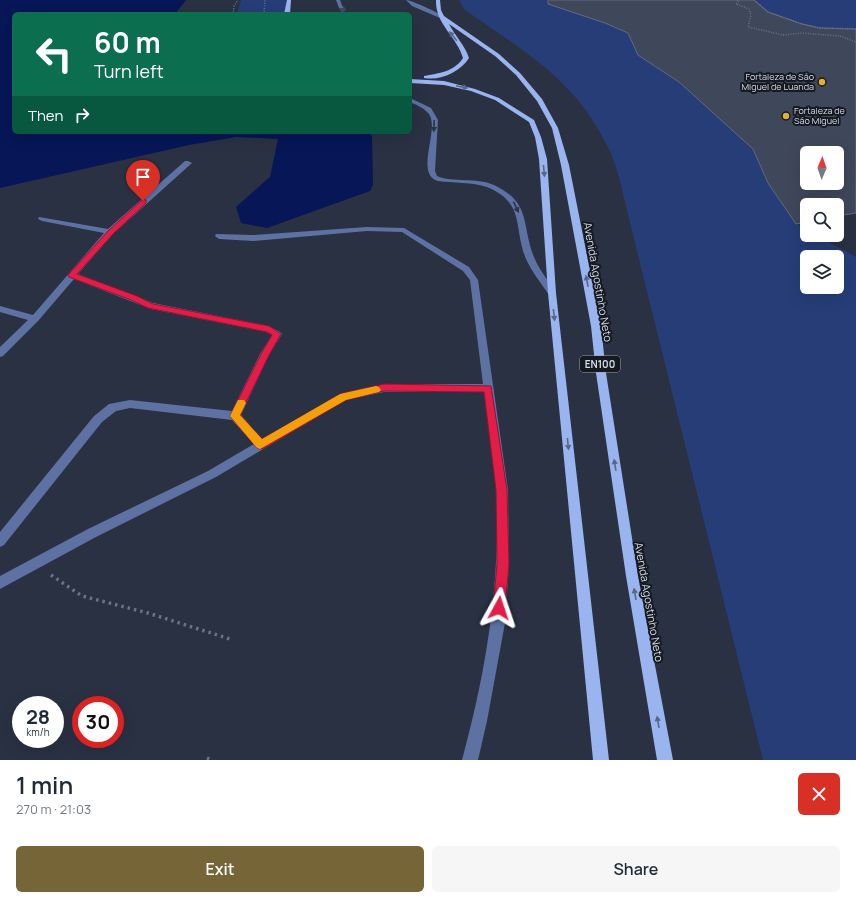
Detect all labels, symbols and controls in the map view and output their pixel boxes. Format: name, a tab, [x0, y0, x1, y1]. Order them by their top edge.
text: 60 m	[94, 23, 161, 61]
icon: left	[28, 28, 80, 80]
one-way arrow	[449, 31, 457, 42]
text: Turn left	[94, 59, 164, 83]
place label: Fortaleza de São Miguel de Luanda	[742, 70, 814, 93]
marker: Fortaleza de São Miguel de Luanda	[817, 77, 827, 87]
one-way arrow	[456, 85, 469, 91]
icon: right	[71, 104, 93, 126]
place label: Fortaleza de São Miguel	[794, 104, 845, 127]
text: Then	[28, 105, 63, 126]
marker: Fortaleza de São Miguel	[781, 111, 791, 121]
one-way arrow	[431, 120, 437, 133]
north arrow	[800, 146, 844, 190]
map controls	[800, 146, 844, 294]
pin	[126, 160, 160, 201]
one-way arrow	[541, 165, 548, 177]
icon: arrive	[132, 166, 154, 188]
button: search	[800, 198, 844, 242]
one-way arrow	[513, 201, 520, 213]
street label: Avenida Agostinho Neto	[581, 221, 616, 343]
button: layers	[800, 250, 844, 294]
one-way arrow	[584, 275, 590, 288]
one-way arrow	[551, 309, 557, 321]
road number: EN100	[580, 356, 620, 372]
one-way arrow	[565, 438, 571, 450]
one-way arrow	[612, 459, 618, 471]
street label: Avenida Agostinho Neto	[632, 541, 667, 663]
position arrow	[478, 587, 520, 629]
one-way arrow	[632, 587, 638, 600]
speed limit sign: 30	[72, 696, 124, 748]
text: 28	[26, 703, 50, 730]
one-way arrow	[655, 715, 661, 728]
text: km/h	[26, 725, 50, 739]
text: 1 min	[16, 768, 73, 801]
button: close	[798, 773, 840, 815]
text: 270 m · 21:03	[16, 800, 91, 818]
button: Exit	[16, 846, 424, 892]
button: Share	[432, 846, 840, 892]

